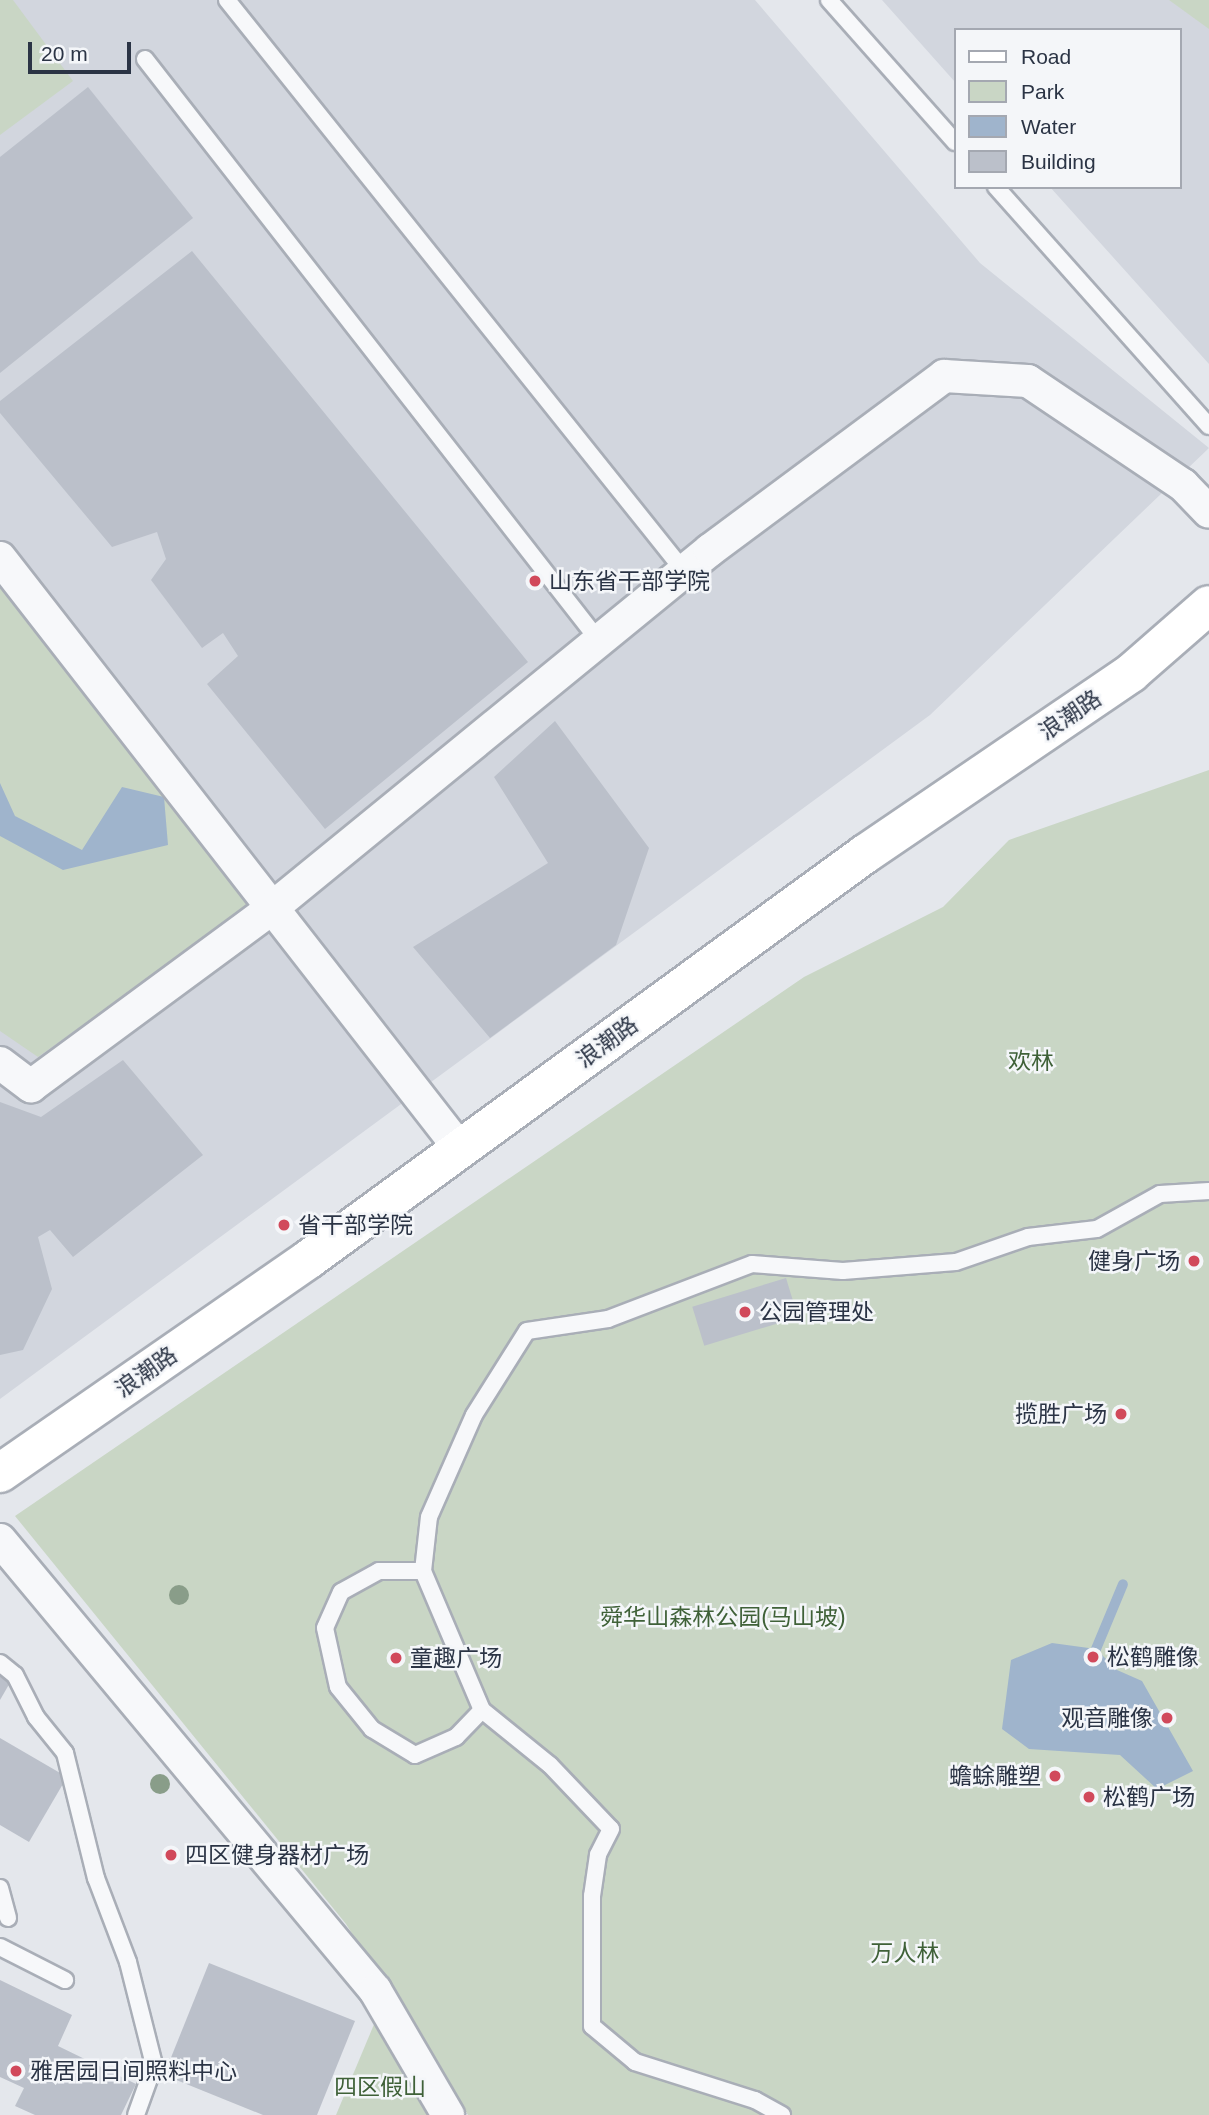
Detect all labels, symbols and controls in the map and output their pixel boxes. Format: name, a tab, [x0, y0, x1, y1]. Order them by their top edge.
scale bar	[32, 28, 135, 72]
legend	[954, 28, 1181, 189]
text: 20 m	[41, 42, 88, 65]
text: Road	[1021, 45, 1071, 68]
text: Park	[1021, 80, 1064, 103]
text: Water	[1021, 115, 1076, 138]
text: Building	[1021, 150, 1096, 173]
place label: 山东省干部学院	[549, 567, 710, 595]
marker: 山东省干部学院	[527, 573, 543, 589]
street label: 浪潮路	[1034, 684, 1106, 746]
street label: 浪潮路	[571, 1011, 643, 1073]
park label: 欢林	[1008, 1047, 1054, 1075]
place label: 省干部学院	[298, 1211, 413, 1239]
marker: 省干部学院	[276, 1217, 292, 1233]
place label: 健身广场	[1088, 1247, 1180, 1275]
marker: 健身广场	[1186, 1253, 1202, 1269]
place label: 公园管理处	[759, 1298, 874, 1326]
marker: 公园管理处	[737, 1304, 753, 1320]
street label: 浪潮路	[110, 1341, 182, 1403]
place label: 揽胜广场	[1015, 1400, 1107, 1428]
marker: 揽胜广场	[1113, 1406, 1129, 1422]
park label: 舜华山森林公园(马山坡)	[600, 1603, 846, 1631]
place label: 松鹤雕像	[1107, 1643, 1199, 1671]
place label: 童趣广场	[410, 1644, 502, 1672]
marker: 松鹤雕像	[1085, 1649, 1101, 1665]
marker: 童趣广场	[388, 1650, 404, 1666]
place label: 观音雕像	[1061, 1704, 1153, 1732]
marker: 观音雕像	[1159, 1710, 1175, 1726]
place label: 蟾蜍雕塑	[949, 1762, 1041, 1790]
marker: 蟾蜍雕塑	[1047, 1768, 1063, 1784]
place label: 松鹤广场	[1103, 1783, 1195, 1811]
marker: 松鹤广场	[1081, 1789, 1097, 1805]
place label: 四区健身器材广场	[185, 1841, 369, 1869]
marker: 四区健身器材广场	[163, 1847, 179, 1863]
park label: 万人林	[871, 1939, 939, 1967]
place label: 雅居园日间照料中心	[30, 2057, 237, 2085]
marker: 雅居园日间照料中心	[8, 2063, 24, 2079]
park label: 四区假山	[334, 2073, 426, 2101]

